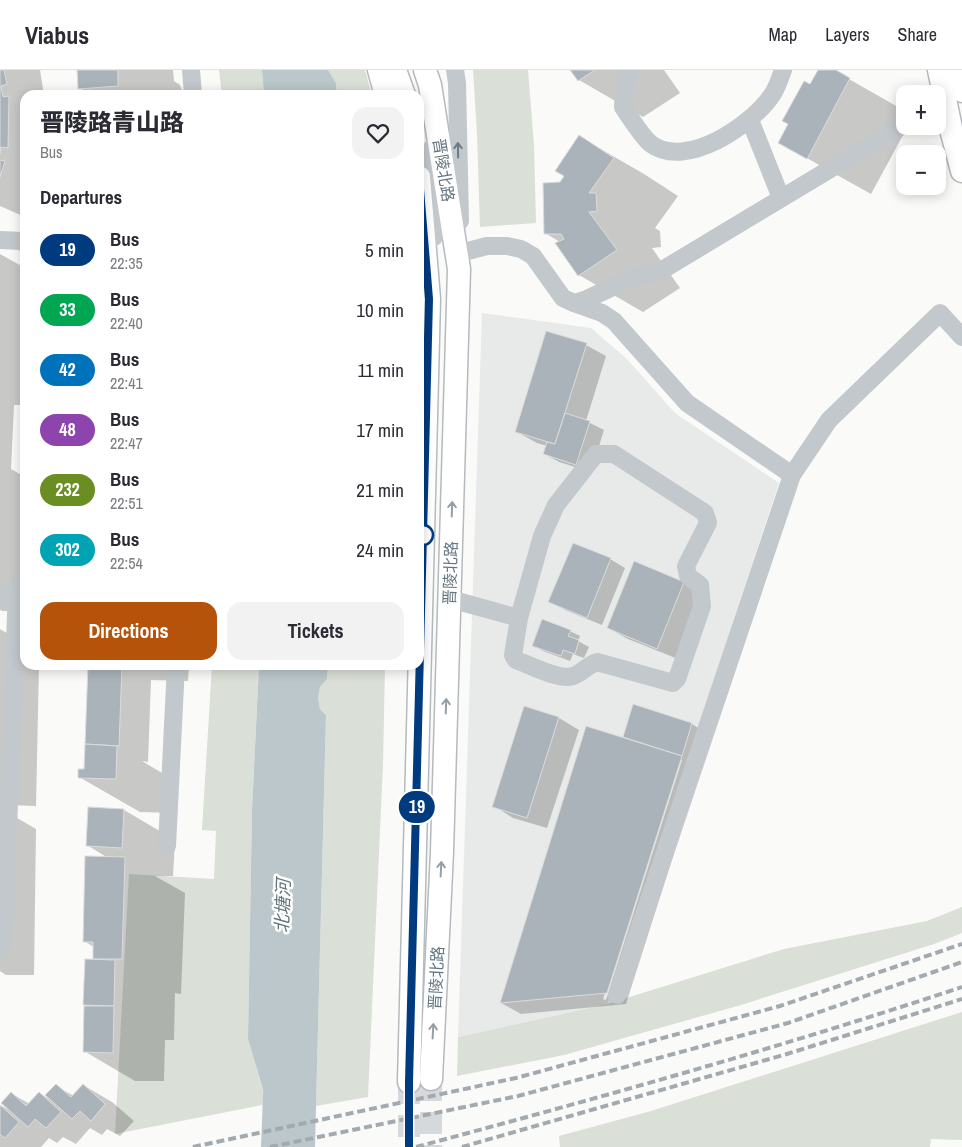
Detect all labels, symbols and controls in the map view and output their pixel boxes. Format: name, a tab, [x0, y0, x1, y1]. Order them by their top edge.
text: Viabus	[25, 19, 89, 51]
text: Map	[769, 22, 797, 47]
text: Layers	[825, 22, 870, 47]
text: Share	[898, 22, 937, 47]
map controls	[896, 85, 946, 195]
button: +	[896, 85, 946, 135]
text: 晋陵路青山路	[40, 106, 184, 138]
button: heart	[352, 107, 404, 159]
street label: 晋陵北路	[428, 137, 460, 203]
text: Bus	[40, 141, 63, 163]
one-way arrow	[453, 143, 463, 159]
button: −	[896, 145, 946, 195]
text: Departures	[40, 184, 122, 210]
text: Bus	[110, 226, 139, 252]
text: 19	[59, 237, 76, 262]
text: 5 min	[365, 237, 404, 263]
text: 22:35	[110, 252, 143, 274]
text: Bus	[110, 286, 139, 312]
text: 33	[59, 297, 76, 322]
text: 10 min	[356, 297, 404, 323]
text: 22:40	[110, 312, 143, 334]
text: Bus	[110, 346, 139, 372]
text: 42	[59, 357, 76, 382]
text: 11 min	[358, 357, 404, 383]
text: 22:41	[110, 372, 143, 394]
text: Bus	[110, 406, 139, 432]
text: 48	[59, 417, 76, 442]
text: 17 min	[356, 417, 404, 443]
text: 22:47	[110, 432, 143, 454]
text: Bus	[110, 466, 139, 492]
text: 232	[55, 477, 80, 502]
text: 21 min	[356, 477, 404, 503]
text: 22:51	[110, 492, 143, 514]
one-way arrow	[448, 501, 457, 517]
unlabelled marker	[412, 524, 434, 546]
text: Bus	[110, 526, 139, 552]
text: 302	[55, 537, 80, 562]
text: 24 min	[356, 537, 404, 563]
street label: 晋陵北路	[438, 541, 462, 605]
text: 22:54	[110, 552, 143, 574]
button: Directions	[40, 602, 217, 660]
button: Tickets	[227, 602, 404, 660]
one-way arrow	[442, 698, 451, 714]
line badge: 19	[394, 791, 440, 823]
text: 19	[409, 794, 425, 819]
one-way arrow	[437, 861, 446, 877]
water label: 北塘河	[269, 876, 296, 933]
street label: 晋陵北路	[423, 945, 449, 1011]
one-way arrow	[429, 1023, 438, 1039]

